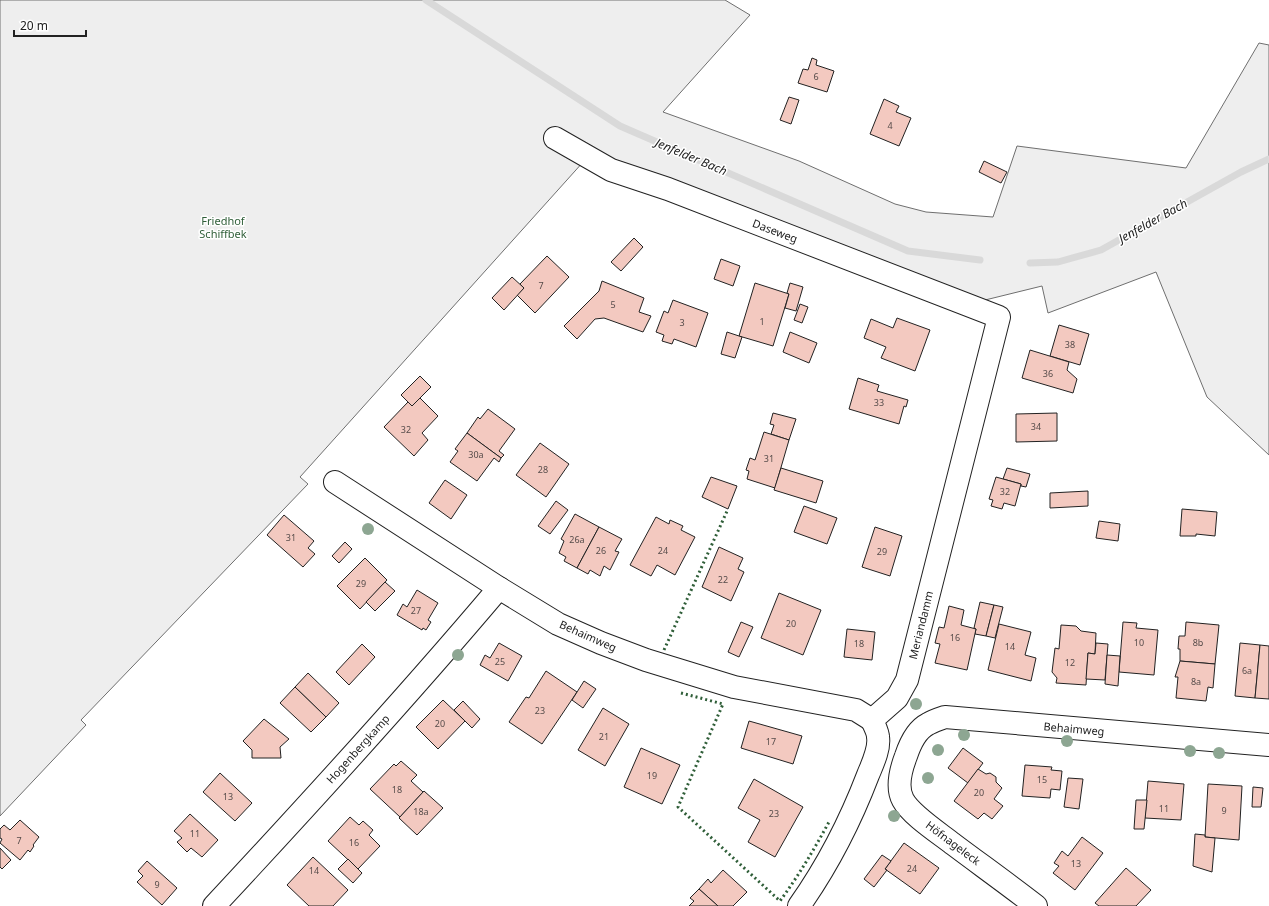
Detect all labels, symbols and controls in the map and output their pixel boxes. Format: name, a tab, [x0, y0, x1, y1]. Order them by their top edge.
scale bar	[14, 12, 86, 38]
text: 20 m	[20, 17, 48, 34]
house number: 6	[813, 70, 819, 83]
house number: 4	[887, 119, 893, 132]
water label: Jenfelder Bach	[651, 133, 730, 179]
water label: Jenfelder Bach	[1113, 195, 1190, 247]
park label: Friedhof Schiffbek	[199, 213, 247, 241]
street label: Daseweg	[751, 215, 800, 246]
house number: 7	[538, 279, 544, 292]
house number: 5	[610, 298, 616, 311]
house number: 1	[759, 315, 765, 328]
house number: 3	[679, 316, 685, 329]
house number: 38	[1065, 338, 1075, 351]
house number: 36	[1043, 367, 1053, 380]
house number: 33	[874, 396, 884, 409]
house number: 34	[1031, 420, 1041, 433]
house number: 32	[401, 423, 411, 436]
house number: 30a	[468, 448, 484, 461]
house number: 31	[764, 452, 774, 465]
house number: 28	[538, 463, 548, 476]
house number: 32	[1000, 485, 1010, 498]
house number: 31	[286, 531, 296, 544]
house number: 26a	[569, 533, 585, 546]
house number: 26	[596, 544, 606, 557]
house number: 24	[658, 544, 668, 557]
house number: 29	[877, 545, 887, 558]
house number: 22	[718, 573, 728, 586]
house number: 29	[356, 577, 366, 590]
street label: Meriandamm	[905, 589, 936, 661]
house number: 27	[411, 604, 421, 617]
street label: Behaimweg	[557, 616, 619, 655]
house number: 20	[786, 617, 796, 630]
house number: 16	[950, 631, 960, 644]
house number: 10	[1134, 636, 1144, 649]
house number: 8b	[1193, 636, 1204, 649]
house number: 18	[854, 637, 864, 650]
house number: 14	[1005, 640, 1015, 653]
house number: 25	[495, 655, 505, 668]
house number: 12	[1065, 656, 1075, 669]
house number: 6a	[1242, 664, 1252, 677]
house number: 8a	[1191, 675, 1201, 688]
house number: 23	[535, 704, 545, 717]
street label: Hogenbergkamp	[323, 711, 393, 786]
house number: 20	[435, 717, 445, 730]
street label: Behaimweg	[1043, 718, 1105, 739]
house number: 21	[599, 730, 609, 743]
house number: 17	[766, 735, 776, 748]
house number: 19	[647, 769, 657, 782]
house number: 15	[1037, 773, 1047, 786]
house number: 18	[392, 783, 402, 796]
house number: 20	[974, 786, 984, 799]
house number: 13	[223, 790, 233, 803]
house number: 11	[1159, 802, 1169, 815]
house number: 9	[1221, 804, 1227, 817]
house number: 18a	[413, 805, 429, 818]
house number: 23	[769, 807, 779, 820]
street label: Höfnageleck	[923, 817, 984, 868]
house number: 11	[190, 827, 200, 840]
house number: 7	[16, 834, 22, 847]
house number: 16	[349, 836, 359, 849]
house number: 13	[1071, 857, 1081, 870]
house number: 24	[907, 862, 917, 875]
house number: 14	[309, 864, 319, 877]
house number: 9	[154, 878, 160, 891]

